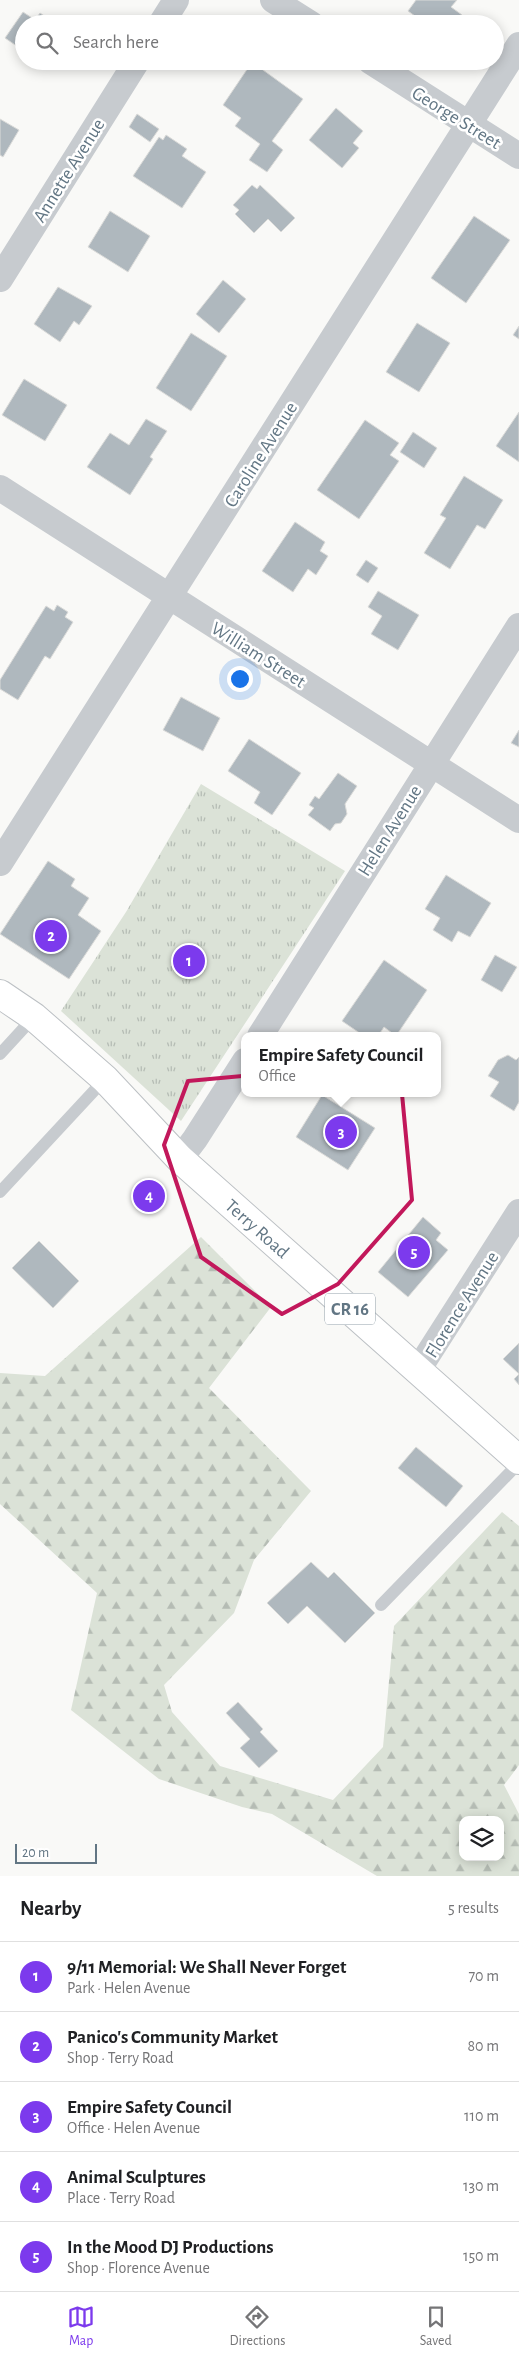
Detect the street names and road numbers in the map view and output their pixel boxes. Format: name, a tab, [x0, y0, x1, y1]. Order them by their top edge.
street label: George Street	[408, 83, 504, 153]
street label: Annette Avenue	[30, 116, 109, 226]
street label: Caroline Avenue	[221, 399, 301, 511]
street label: William Street	[208, 619, 309, 692]
street label: Helen Avenue	[355, 782, 426, 880]
street label: Terry Road	[221, 1196, 293, 1262]
street label: Florence Avenue	[422, 1248, 502, 1361]
road number: CR 16	[325, 1294, 375, 1325]

